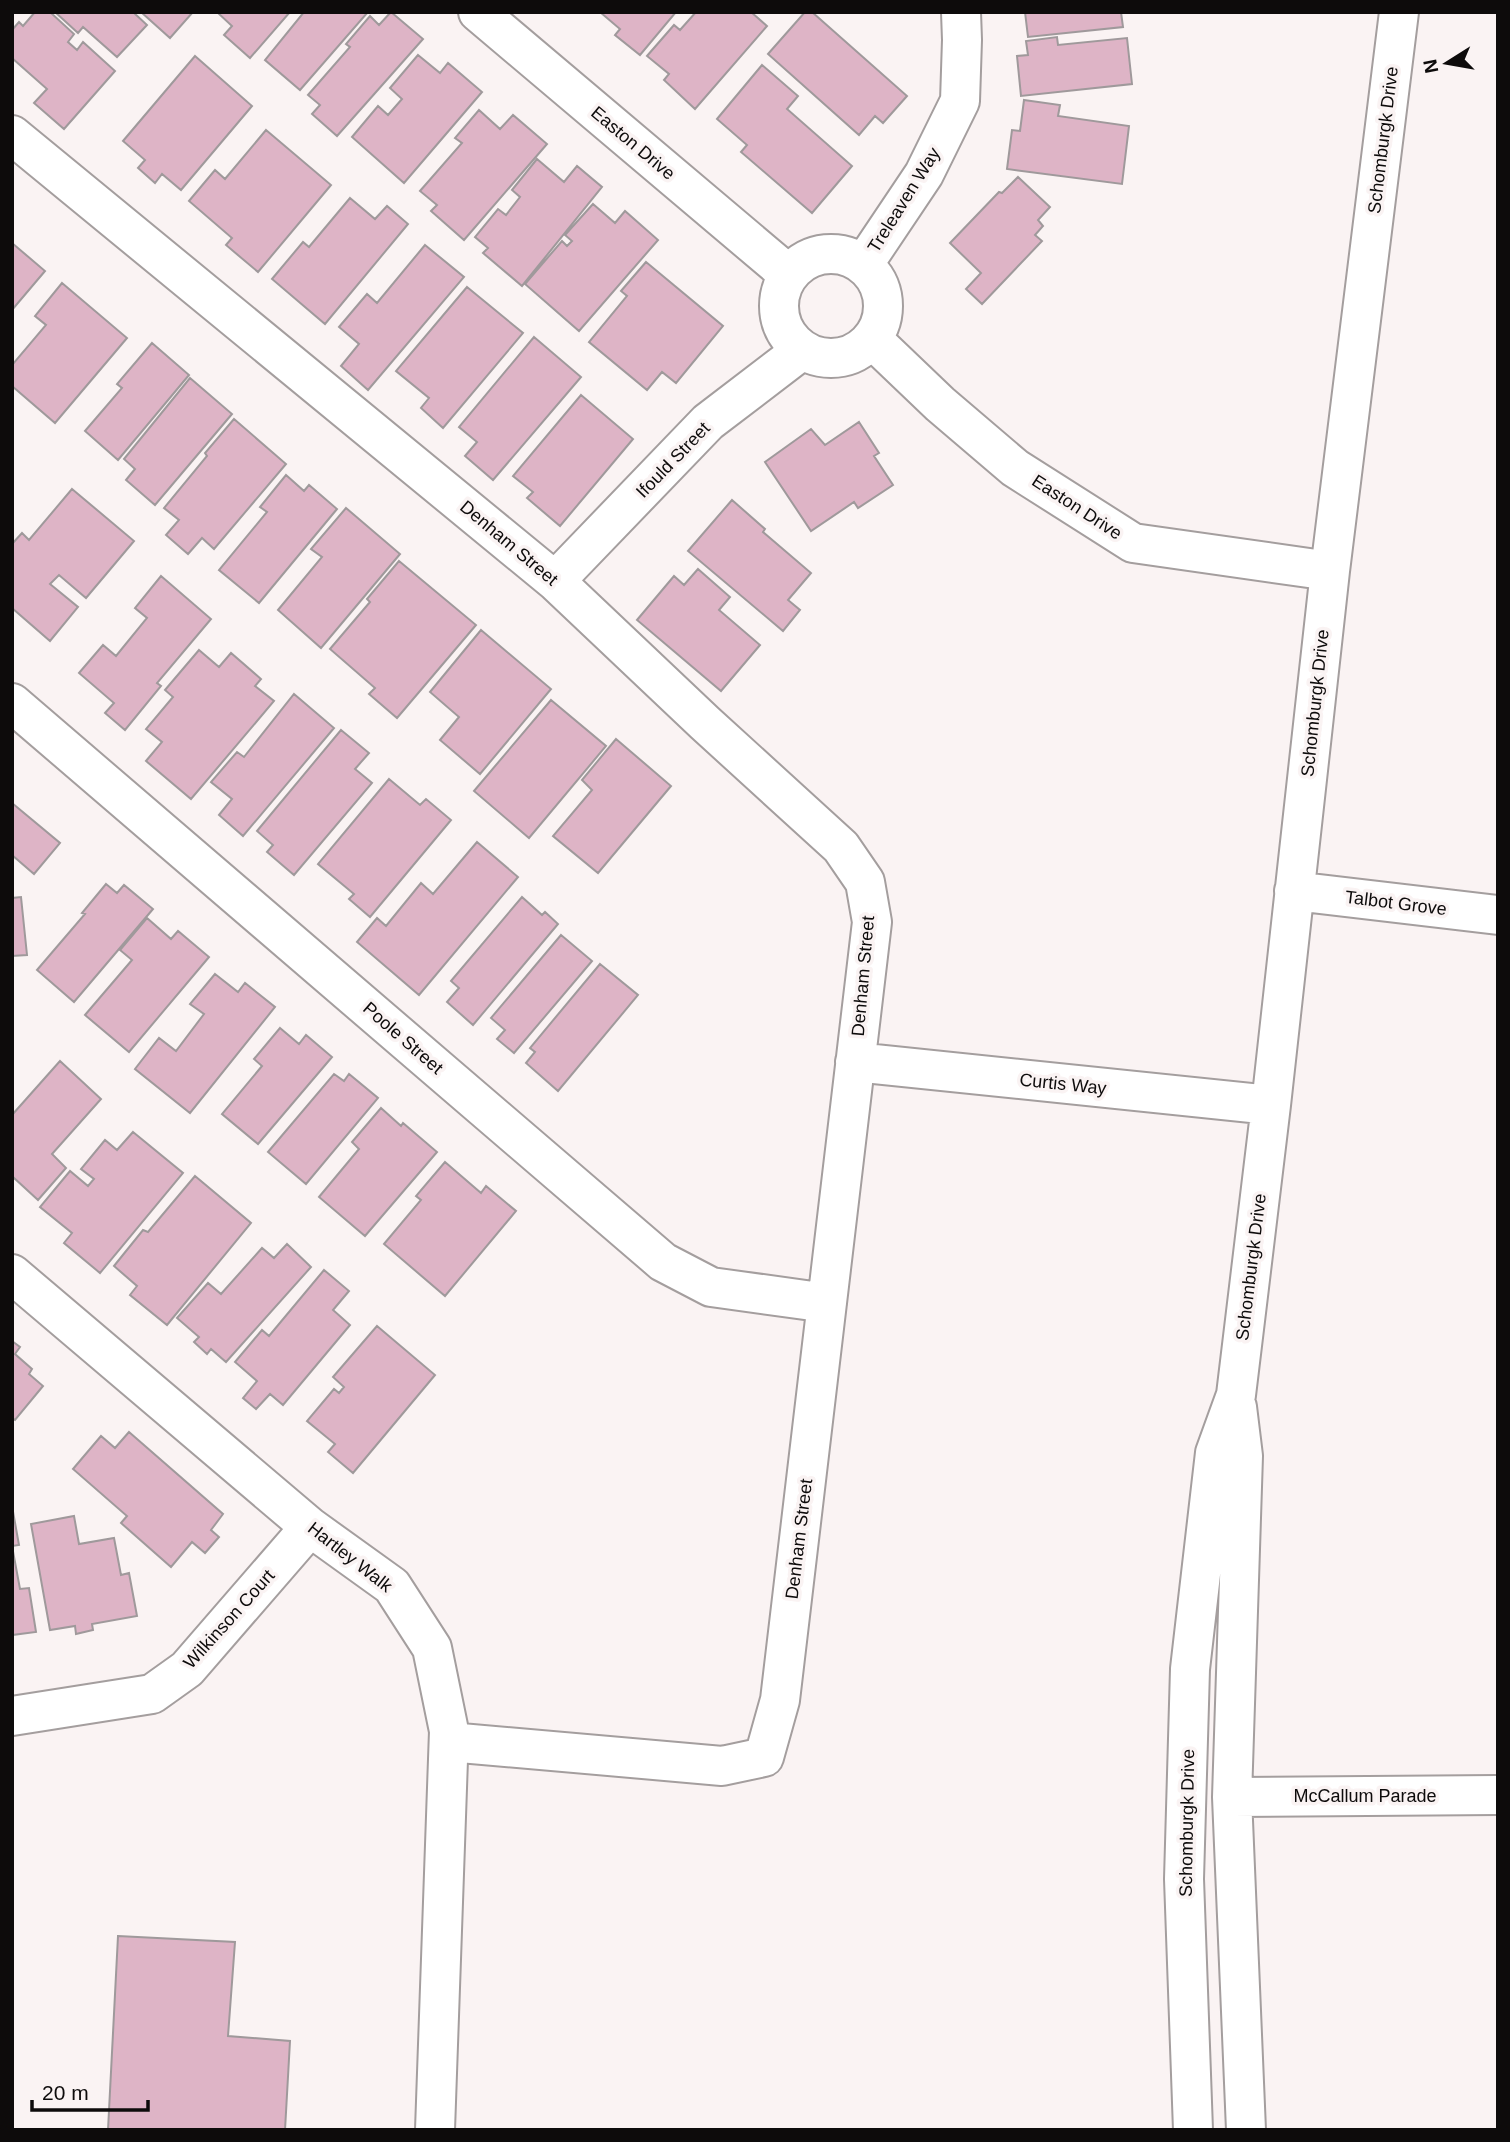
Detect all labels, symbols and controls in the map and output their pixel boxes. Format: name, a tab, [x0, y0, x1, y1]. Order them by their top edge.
north arrow	[1412, 28, 1482, 98]
text: N	[1419, 57, 1442, 75]
street label: Schomburgk Drive	[1364, 65, 1402, 215]
street label: Easton Drive	[587, 102, 679, 184]
street label: Treleaven Way	[864, 144, 944, 256]
street label: Ifould Street	[632, 418, 714, 502]
street label: Easton Drive	[1028, 471, 1126, 543]
street label: Denham Street	[456, 496, 562, 590]
street label: Schomburgk Drive	[1297, 628, 1333, 778]
street label: Talbot Grove	[1344, 887, 1448, 919]
street label: Denham Street	[848, 915, 878, 1037]
street label: Poole Street	[359, 998, 447, 1078]
street label: Curtis Way	[1019, 1069, 1107, 1099]
street label: Schomburgk Drive	[1232, 1192, 1270, 1342]
street label: Denham Street	[782, 1478, 816, 1600]
street label: Hartley Walk	[304, 1518, 397, 1597]
street label: Wilkinson Court	[179, 1565, 279, 1673]
street label: Schomburgk Drive	[1176, 1749, 1198, 1897]
street label: McCallum Parade	[1293, 1786, 1437, 1806]
scale bar	[32, 2068, 147, 2112]
text: 20 m	[42, 2081, 89, 2104]

